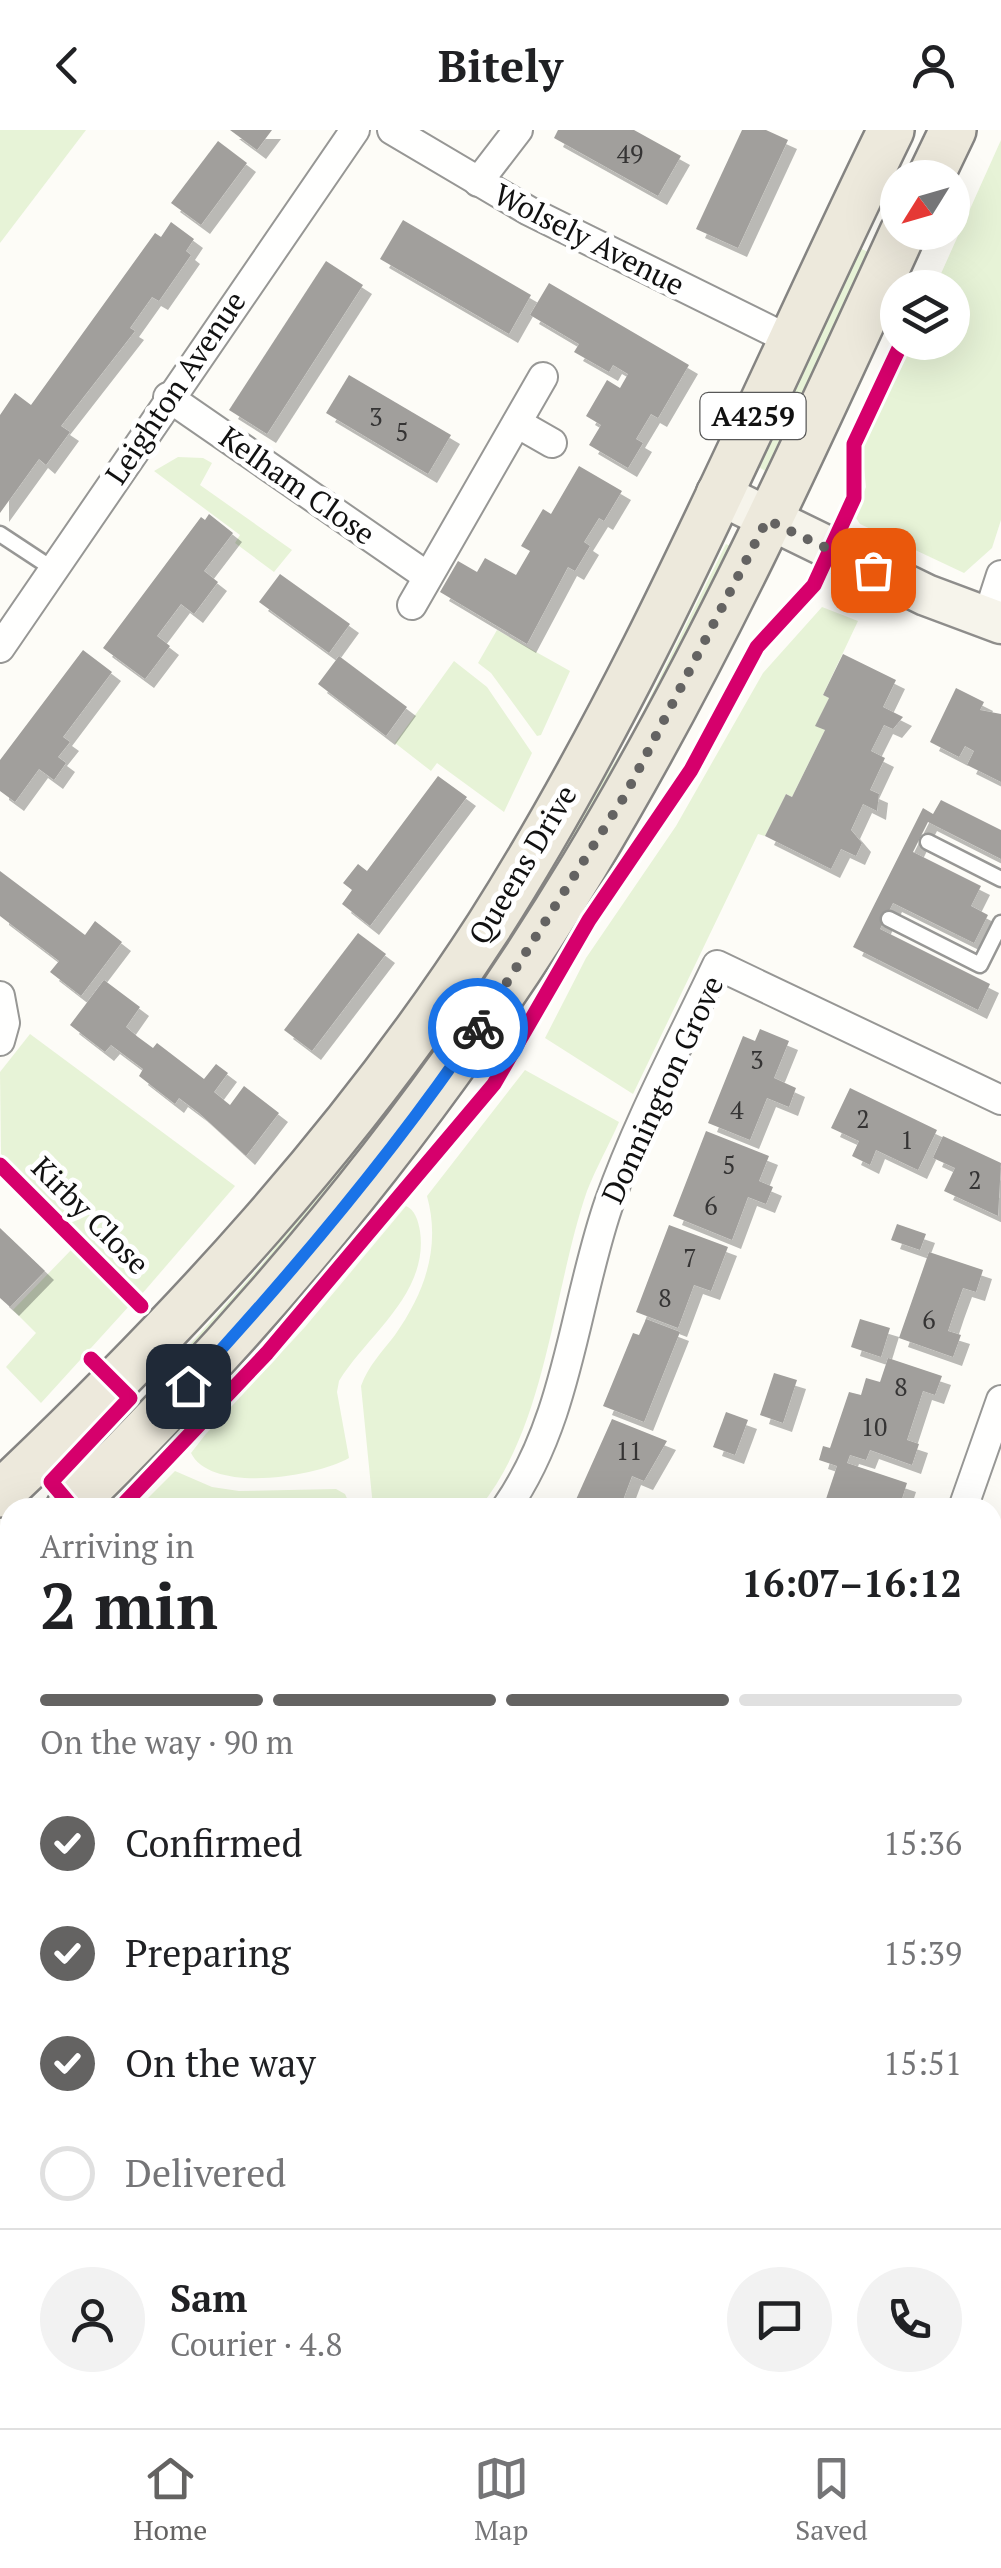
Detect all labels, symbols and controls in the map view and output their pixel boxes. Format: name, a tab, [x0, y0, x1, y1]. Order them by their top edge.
text: Bitely	[438, 35, 563, 95]
icon: back	[40, 38, 95, 93]
icon: person	[906, 38, 961, 93]
house number: 49	[617, 137, 643, 170]
north arrow	[880, 160, 970, 250]
map controls	[880, 160, 970, 360]
street label: Wolsely Avenue	[487, 174, 692, 304]
button: layers	[880, 270, 970, 360]
street label: Leighton Avenue	[96, 283, 255, 492]
road number: A4259	[700, 393, 806, 439]
house number: 3	[369, 400, 383, 433]
house number: 5	[395, 415, 409, 448]
street label: Kelham Close	[212, 417, 383, 553]
pin	[831, 528, 916, 613]
icon: bag	[846, 543, 901, 598]
street label: Queens Drive	[459, 777, 585, 952]
street label: Donnington Grove	[592, 969, 732, 1210]
courier	[428, 978, 528, 1078]
icon: bike	[451, 1001, 506, 1056]
house number: 3	[750, 1043, 764, 1076]
house number: 4	[730, 1093, 744, 1126]
house number: 2	[856, 1102, 870, 1135]
house number: 1	[900, 1123, 914, 1156]
street label: Kirby Close	[23, 1148, 158, 1283]
house number: 5	[722, 1148, 736, 1181]
house number: 2	[968, 1163, 982, 1196]
house number: 6	[704, 1189, 718, 1222]
house number: 7	[683, 1241, 697, 1274]
house number: 8	[658, 1281, 672, 1314]
house number: 6	[922, 1303, 936, 1336]
pin	[146, 1344, 231, 1429]
icon: home	[161, 1359, 216, 1414]
house number: 8	[894, 1370, 908, 1403]
house number: 10	[861, 1410, 887, 1443]
house number: 11	[616, 1434, 642, 1467]
text: Arriving in	[40, 1525, 194, 1567]
text: 16:07–16:12	[741, 1558, 962, 1608]
text: 2 min	[40, 1561, 218, 1648]
text: On the way · 90 m	[40, 1721, 293, 1763]
icon: check	[40, 1816, 95, 1871]
text: Confirmed	[125, 1818, 303, 1868]
text: 15:36	[883, 1822, 962, 1864]
icon: check	[40, 1926, 95, 1981]
text: Preparing	[125, 1928, 291, 1978]
text: 15:39	[883, 1932, 962, 1974]
icon: check	[40, 2036, 95, 2091]
text: On the way	[125, 2038, 316, 2088]
text: 15:51	[883, 2042, 962, 2084]
text: Delivered	[125, 2148, 286, 2198]
button: person	[40, 2267, 145, 2372]
button: chat	[727, 2267, 832, 2372]
button: phone	[857, 2267, 962, 2372]
text: Sam	[170, 2273, 247, 2323]
text: Courier · 4.8	[170, 2323, 342, 2365]
tab: Home	[133, 2451, 207, 2548]
tab: Map	[474, 2451, 529, 2548]
tab: Saved	[795, 2451, 868, 2548]

